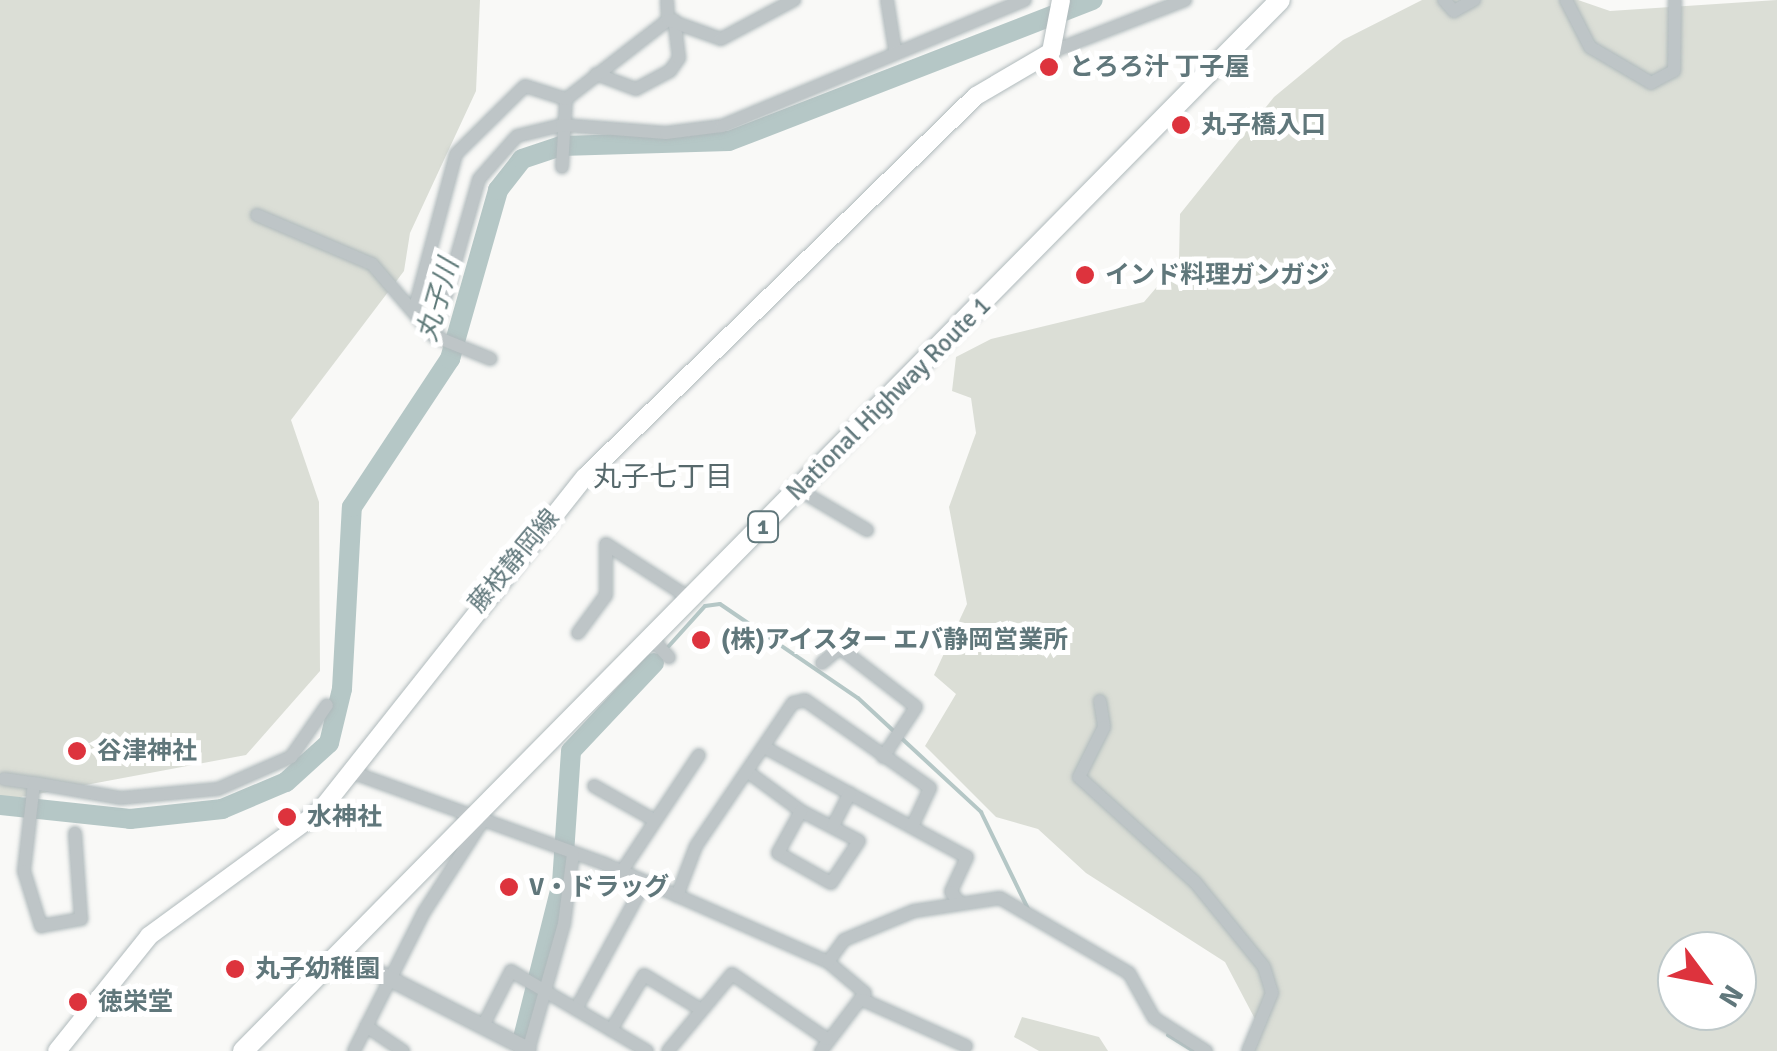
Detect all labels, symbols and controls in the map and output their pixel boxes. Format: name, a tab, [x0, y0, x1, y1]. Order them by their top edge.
place label: とろろ汁 丁子屋	[1069, 52, 1249, 82]
marker: とろろ汁 丁子屋	[1038, 56, 1060, 78]
place label: 丸子橋入口	[1201, 110, 1326, 140]
marker: 丸子橋入口	[1170, 114, 1192, 136]
water label: 丸子川	[410, 255, 466, 345]
place label: インド料理ガンガジ	[1105, 260, 1330, 290]
marker: インド料理ガンガジ	[1074, 264, 1096, 286]
street label: National Highway Route 1	[781, 291, 997, 507]
district label: 丸子七丁目	[593, 460, 733, 494]
street label: 藤枝静岡線	[462, 503, 566, 619]
road number: 1	[746, 510, 780, 544]
place label: (株)アイスター エバ静岡営業所	[721, 625, 1070, 655]
marker: (株)アイスター エバ静岡営業所	[690, 629, 712, 651]
place label: 谷津神社	[97, 736, 197, 766]
marker: 谷津神社	[66, 740, 88, 762]
place label: 水神社	[307, 802, 382, 832]
marker: 水神社	[276, 806, 298, 828]
place label: V・ドラッグ	[529, 872, 669, 902]
marker: V・ドラッグ	[498, 876, 520, 898]
north arrow	[1657, 931, 1757, 1031]
place label: 丸子幼稚園	[255, 954, 380, 984]
marker: 丸子幼稚園	[224, 958, 246, 980]
text: N	[1711, 979, 1750, 1013]
place label: 徳栄堂	[98, 987, 173, 1017]
marker: 徳栄堂	[67, 991, 89, 1013]

